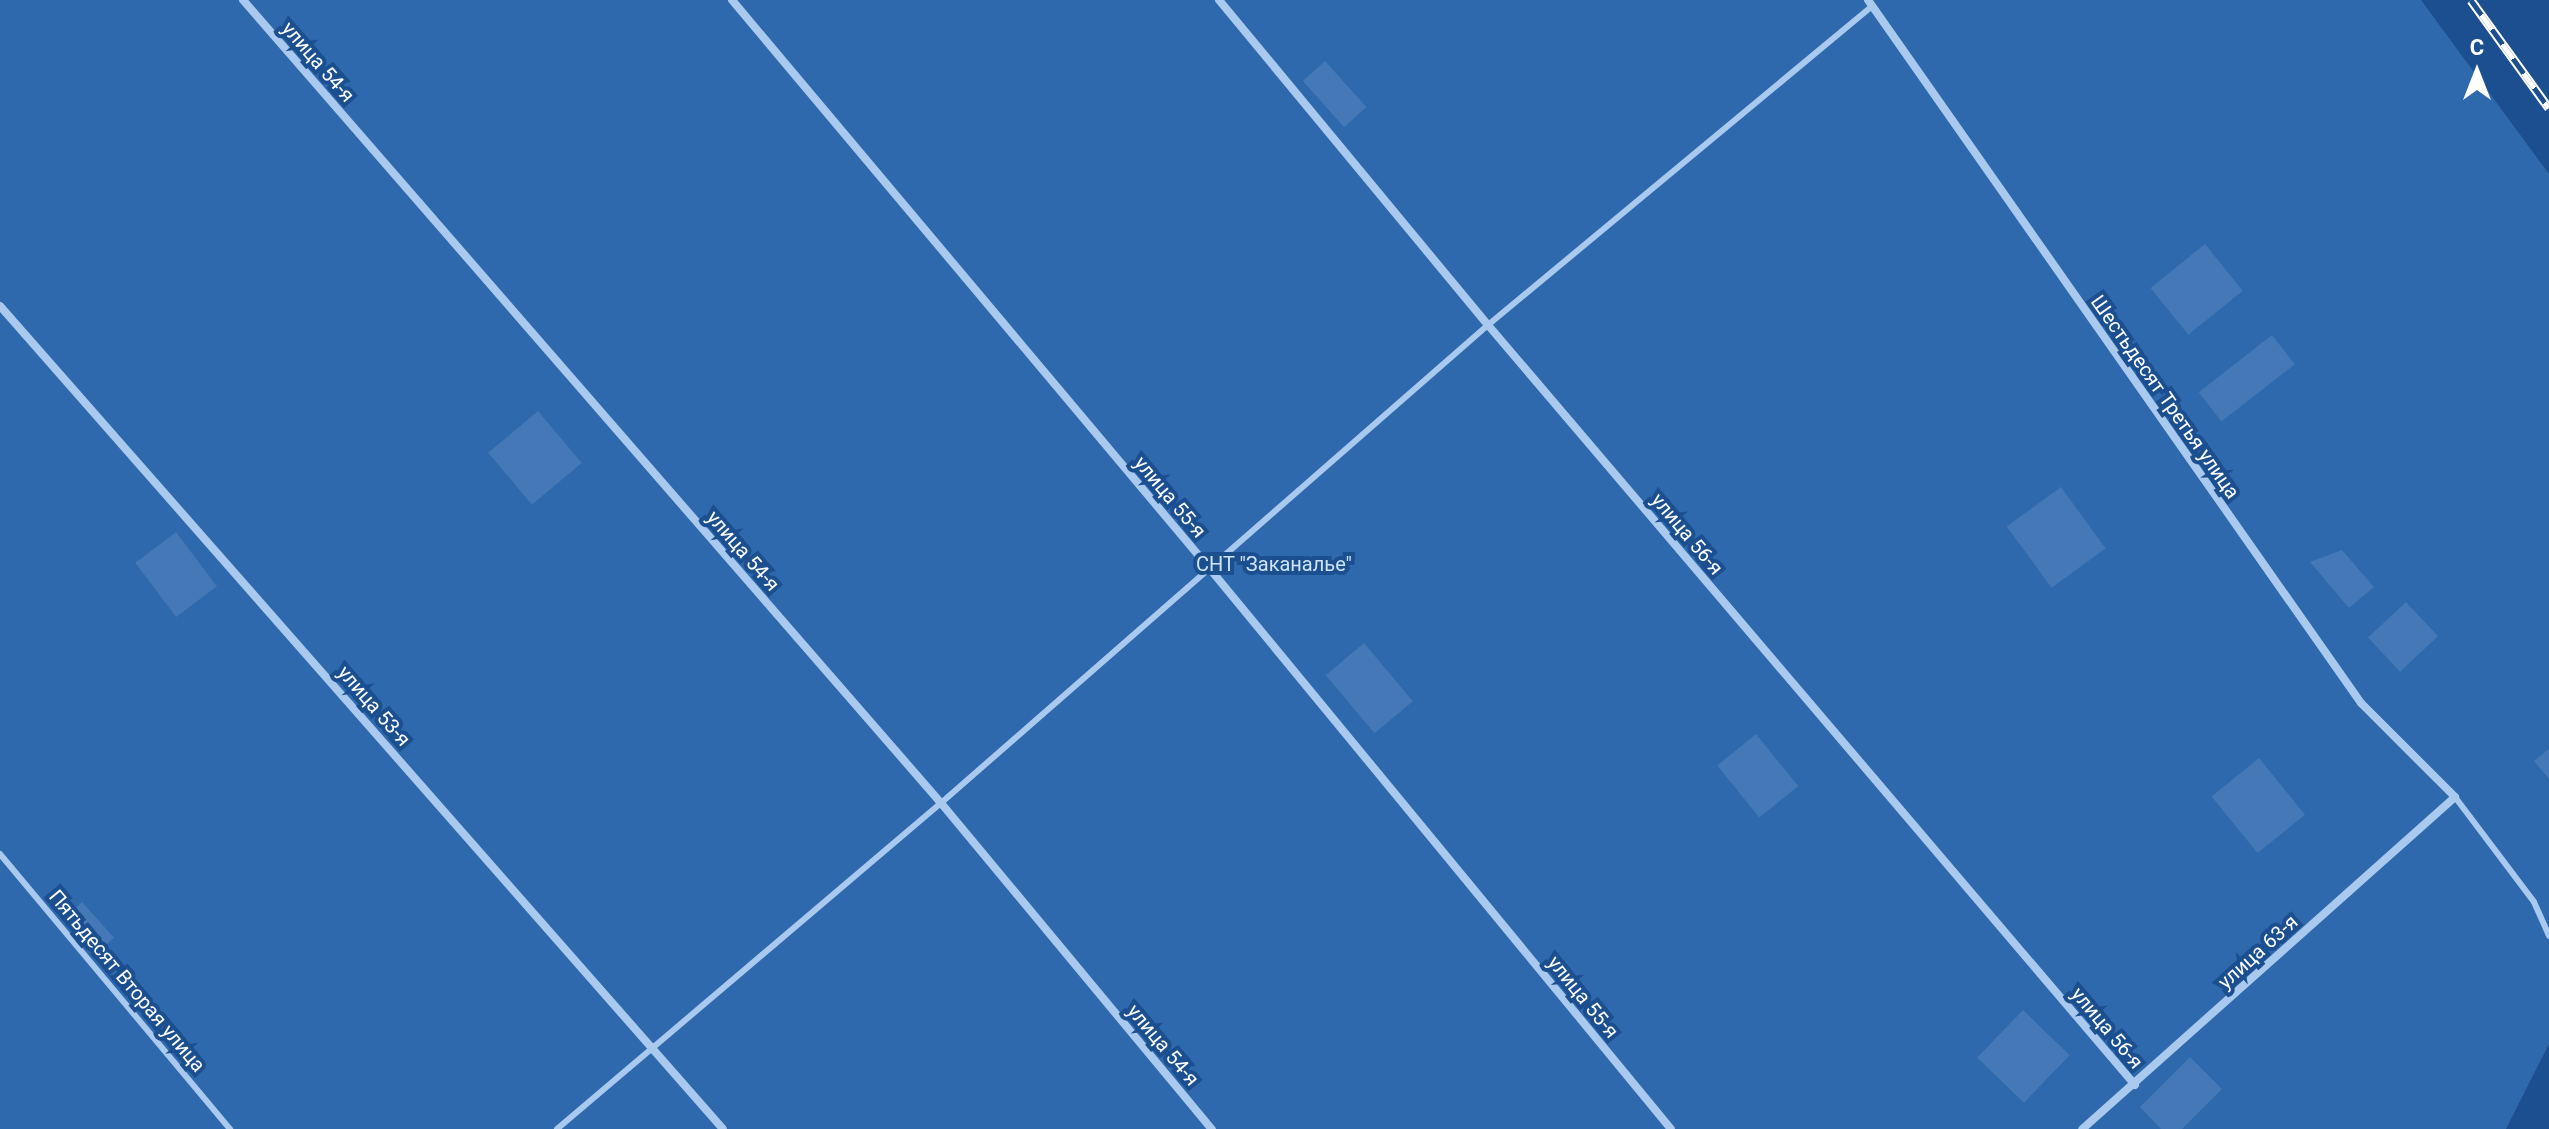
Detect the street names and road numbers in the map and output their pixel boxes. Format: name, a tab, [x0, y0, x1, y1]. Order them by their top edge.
street label: улица 54-я	[277, 17, 359, 107]
street label: Шестьдесят Третья улица	[2085, 291, 2245, 503]
street label: улица 55-я	[1129, 451, 1211, 543]
street label: улица 56-я	[1646, 488, 1728, 580]
street label: улица 54-я	[702, 506, 784, 596]
street label: улица 53-я	[333, 661, 415, 751]
street label: Пятьдесят Вторая улица	[44, 885, 210, 1077]
street label: улица 63-я	[2213, 910, 2303, 994]
street label: улица 55-я	[1543, 951, 1623, 1043]
street label: улица 56-я	[2066, 982, 2148, 1074]
street label: улица 54-я	[1122, 999, 1204, 1091]

